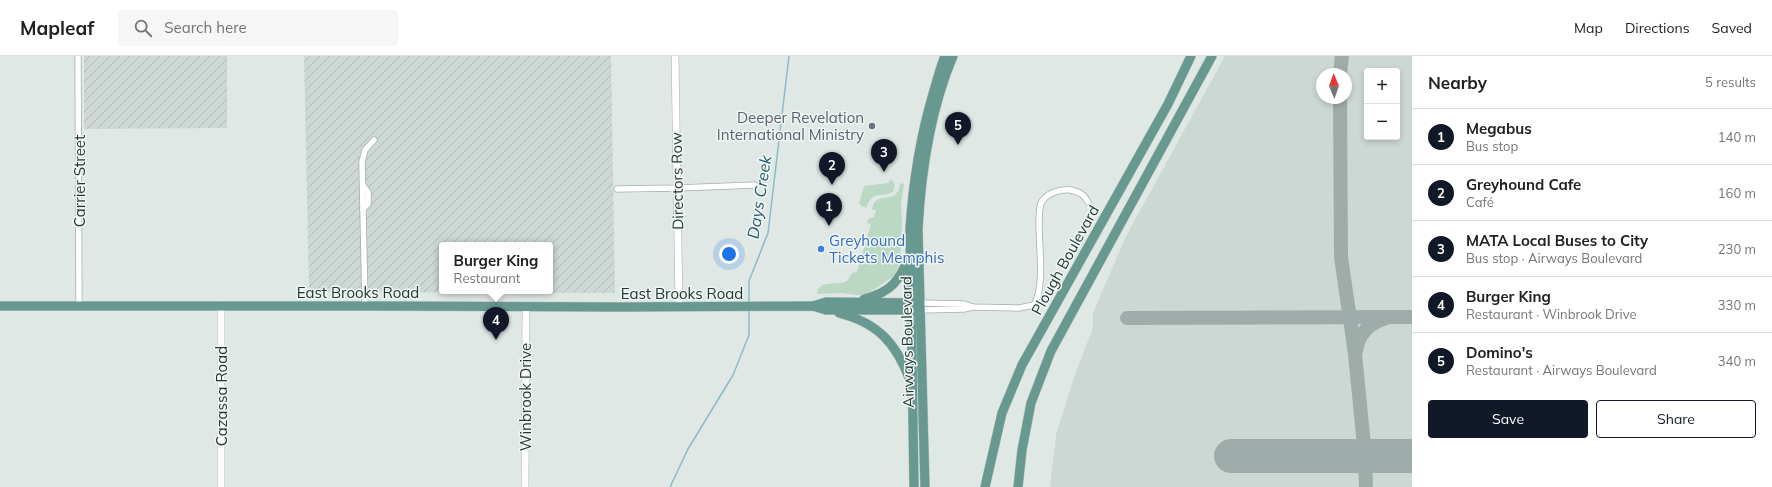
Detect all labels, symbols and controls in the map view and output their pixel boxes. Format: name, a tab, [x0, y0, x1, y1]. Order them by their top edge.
search box	[118, 10, 398, 46]
text: Mapleaf	[20, 16, 94, 40]
icon: search	[132, 17, 154, 39]
text: Search here	[164, 18, 247, 37]
text: Map	[1574, 19, 1603, 37]
text: Directions	[1625, 19, 1690, 37]
text: Saved	[1712, 19, 1752, 37]
north arrow	[1316, 68, 1352, 104]
map controls	[1364, 68, 1400, 140]
button: +	[1364, 68, 1400, 104]
text: Nearby	[1428, 72, 1487, 93]
text: 5 results	[1705, 74, 1756, 90]
button: −	[1364, 104, 1400, 140]
place label: Deeper Revelation International Ministry	[717, 108, 864, 144]
pin: 5	[945, 112, 971, 145]
text: Megabus	[1466, 119, 1532, 138]
marker: Deeper Revelation International Ministry	[867, 121, 877, 131]
text: 1	[1437, 129, 1445, 145]
text: 140 m	[1718, 129, 1756, 145]
street label: Directors Row	[667, 132, 687, 230]
street label: Carrier Street	[70, 135, 89, 227]
text: Bus stop	[1466, 138, 1518, 154]
pin: 3	[871, 139, 897, 172]
pin: 2	[819, 152, 845, 185]
water label: Days Creek	[743, 153, 776, 240]
text: Greyhound Cafe	[1466, 175, 1581, 194]
text: 2	[1437, 185, 1445, 201]
text: 160 m	[1718, 185, 1756, 201]
pin: 1	[816, 193, 842, 226]
text: Café	[1466, 194, 1494, 210]
street label: Plough Boulevard	[1027, 202, 1103, 318]
place label: Greyhound Tickets Memphis	[829, 231, 944, 267]
text: MATA Local Buses to City	[1466, 231, 1648, 250]
text: 3	[1437, 241, 1445, 257]
text: 230 m	[1718, 241, 1756, 257]
popup	[439, 242, 553, 294]
your location	[719, 244, 739, 264]
marker: Greyhound Tickets Memphis	[816, 244, 826, 254]
text: Bus stop · Airways Boulevard	[1466, 250, 1642, 266]
text: Burger King	[454, 251, 538, 270]
text: Restaurant	[454, 270, 520, 286]
street label: Airways Boulevard	[896, 276, 918, 408]
street label: East Brooks Road	[297, 283, 419, 302]
street label: East Brooks Road	[621, 284, 743, 303]
text: Burger King	[1466, 287, 1551, 306]
text: 4	[1437, 297, 1445, 313]
text: 330 m	[1718, 297, 1756, 313]
text: Restaurant · Winbrook Drive	[1466, 306, 1637, 322]
pin: 4	[483, 307, 509, 340]
street label: Winbrook Drive	[516, 343, 535, 451]
text: Domino's	[1466, 343, 1533, 362]
street label: Cazassa Road	[212, 346, 231, 446]
text: 5	[1437, 353, 1445, 369]
text: 340 m	[1718, 353, 1756, 369]
text: Restaurant · Airways Boulevard	[1466, 362, 1657, 378]
button: Save	[1428, 400, 1588, 438]
button: Share	[1596, 400, 1756, 438]

